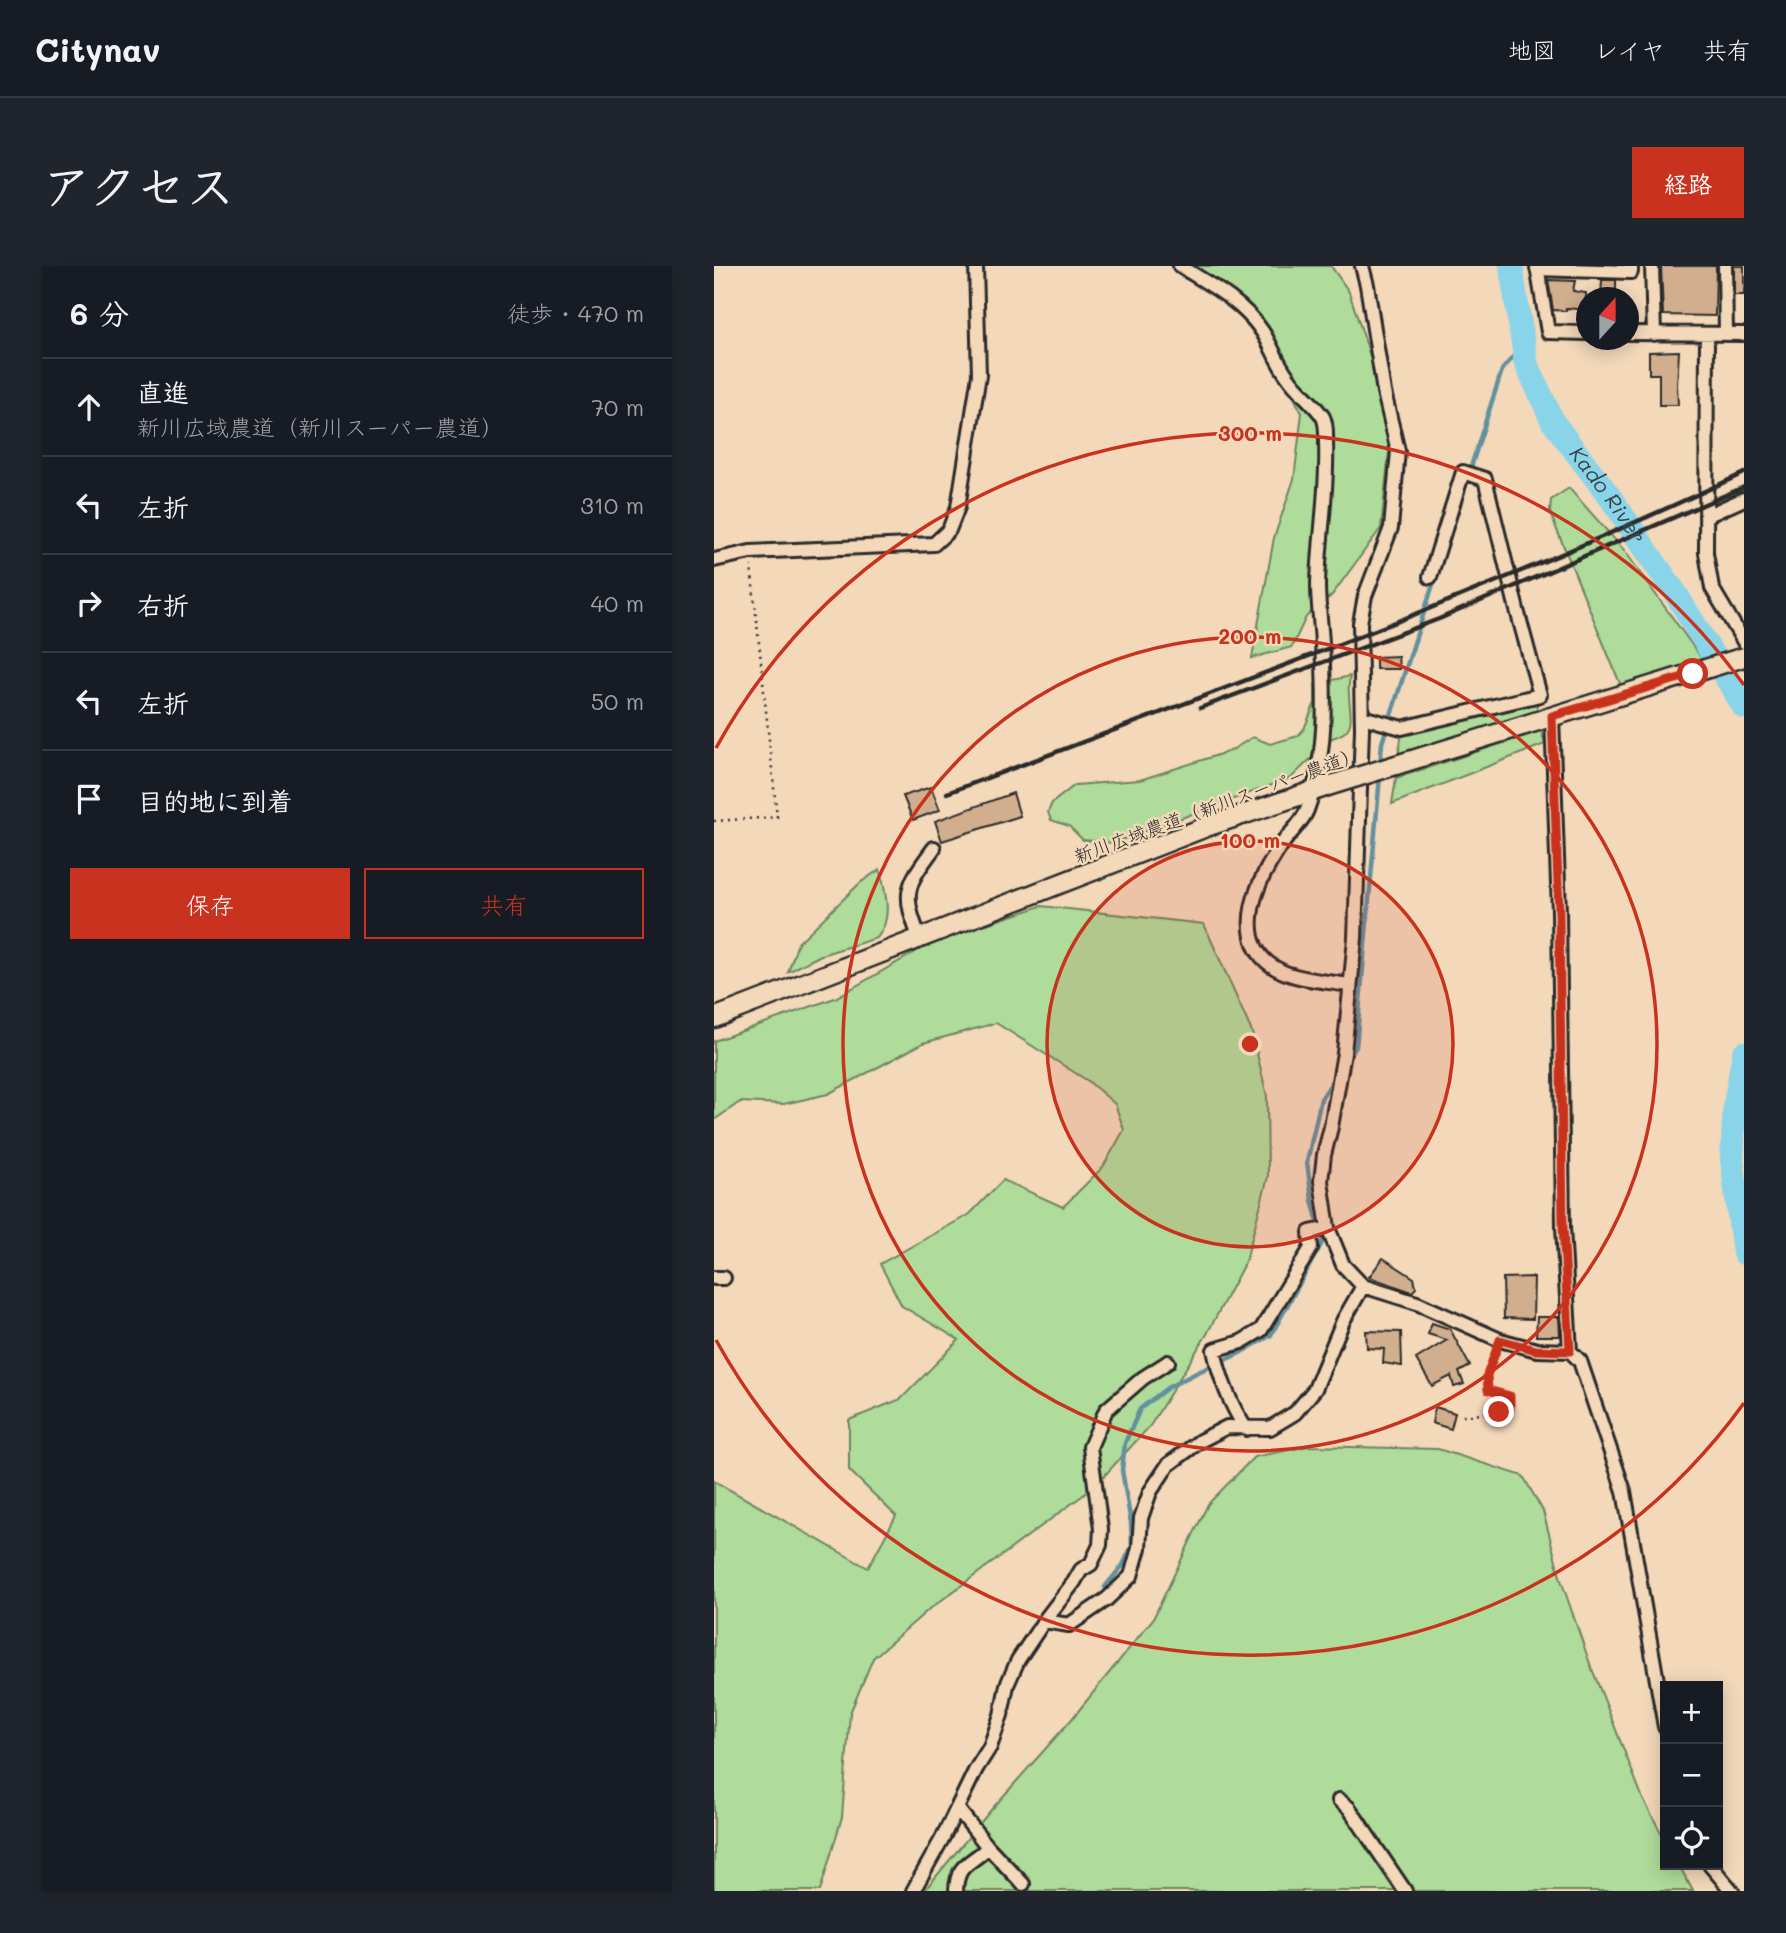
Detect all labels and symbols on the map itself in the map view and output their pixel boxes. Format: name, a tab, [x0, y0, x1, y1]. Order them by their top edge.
north arrow	[1576, 287, 1639, 350]
text: 300 m	[1218, 419, 1282, 446]
water label: Kado River	[1564, 440, 1652, 548]
text: 200 m	[1219, 622, 1281, 649]
route start	[1677, 658, 1708, 689]
street label: 新川広域農道（新川スーパー農道）	[1070, 741, 1364, 868]
text: 100 m	[1220, 826, 1280, 853]
centre of rings	[1238, 1032, 1262, 1056]
route end	[1483, 1396, 1514, 1427]

